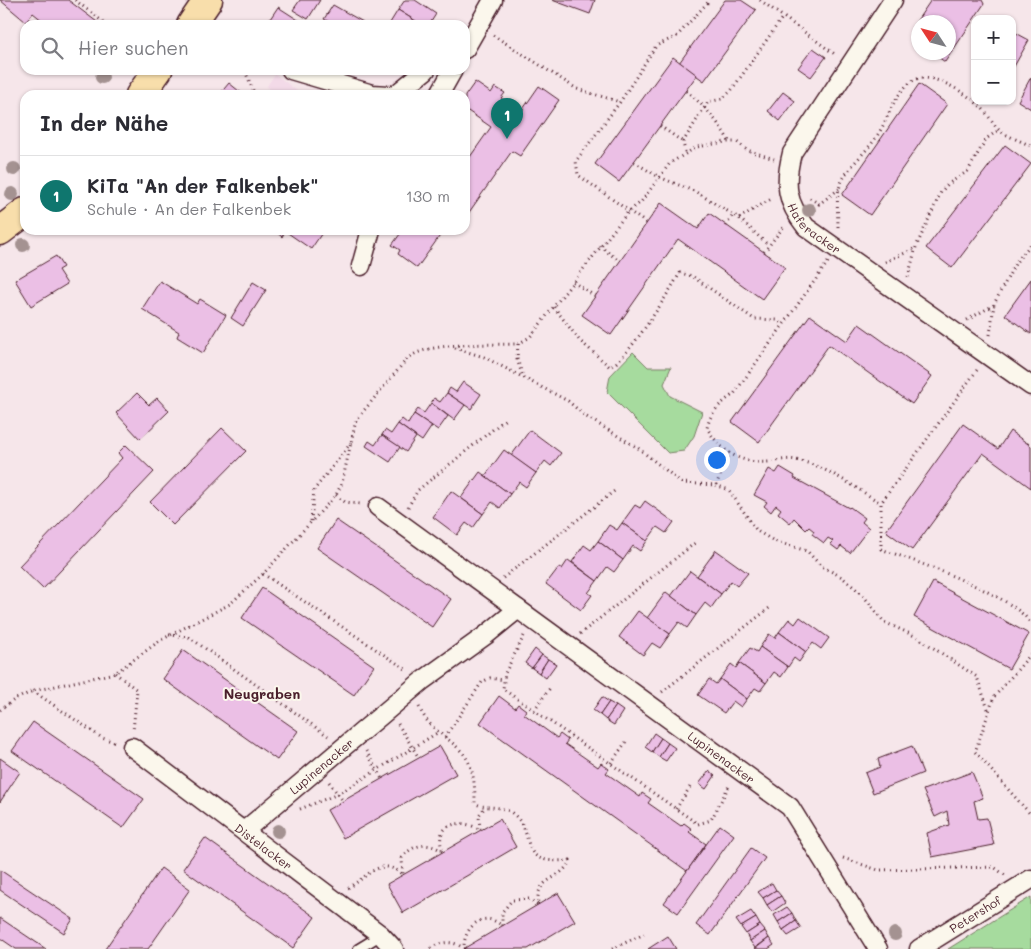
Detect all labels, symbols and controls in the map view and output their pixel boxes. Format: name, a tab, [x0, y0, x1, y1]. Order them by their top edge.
north arrow	[911, 15, 956, 60]
map controls	[971, 15, 1016, 105]
button: +	[971, 15, 1016, 60]
search box	[20, 20, 470, 75]
icon: search	[38, 34, 66, 62]
text: Hier suchen	[78, 35, 189, 60]
button: −	[971, 60, 1016, 105]
pin: 1	[491, 98, 523, 139]
text: In der Nähe	[40, 109, 168, 136]
text: KiTa "An der Falkenbek"	[87, 173, 319, 198]
text: 1	[52, 185, 60, 206]
text: 130 m	[406, 185, 450, 206]
text: Schule · An der Falkenbek	[87, 198, 291, 219]
street label: Haferacker	[784, 200, 844, 257]
your location	[704, 447, 730, 473]
district label: Neugraben	[224, 684, 300, 703]
street label: Lupinenacker	[685, 727, 758, 787]
street label: Lupinenacker	[286, 734, 357, 798]
street label: Distelacker	[232, 820, 296, 873]
street label: Petershof	[946, 892, 1004, 936]

